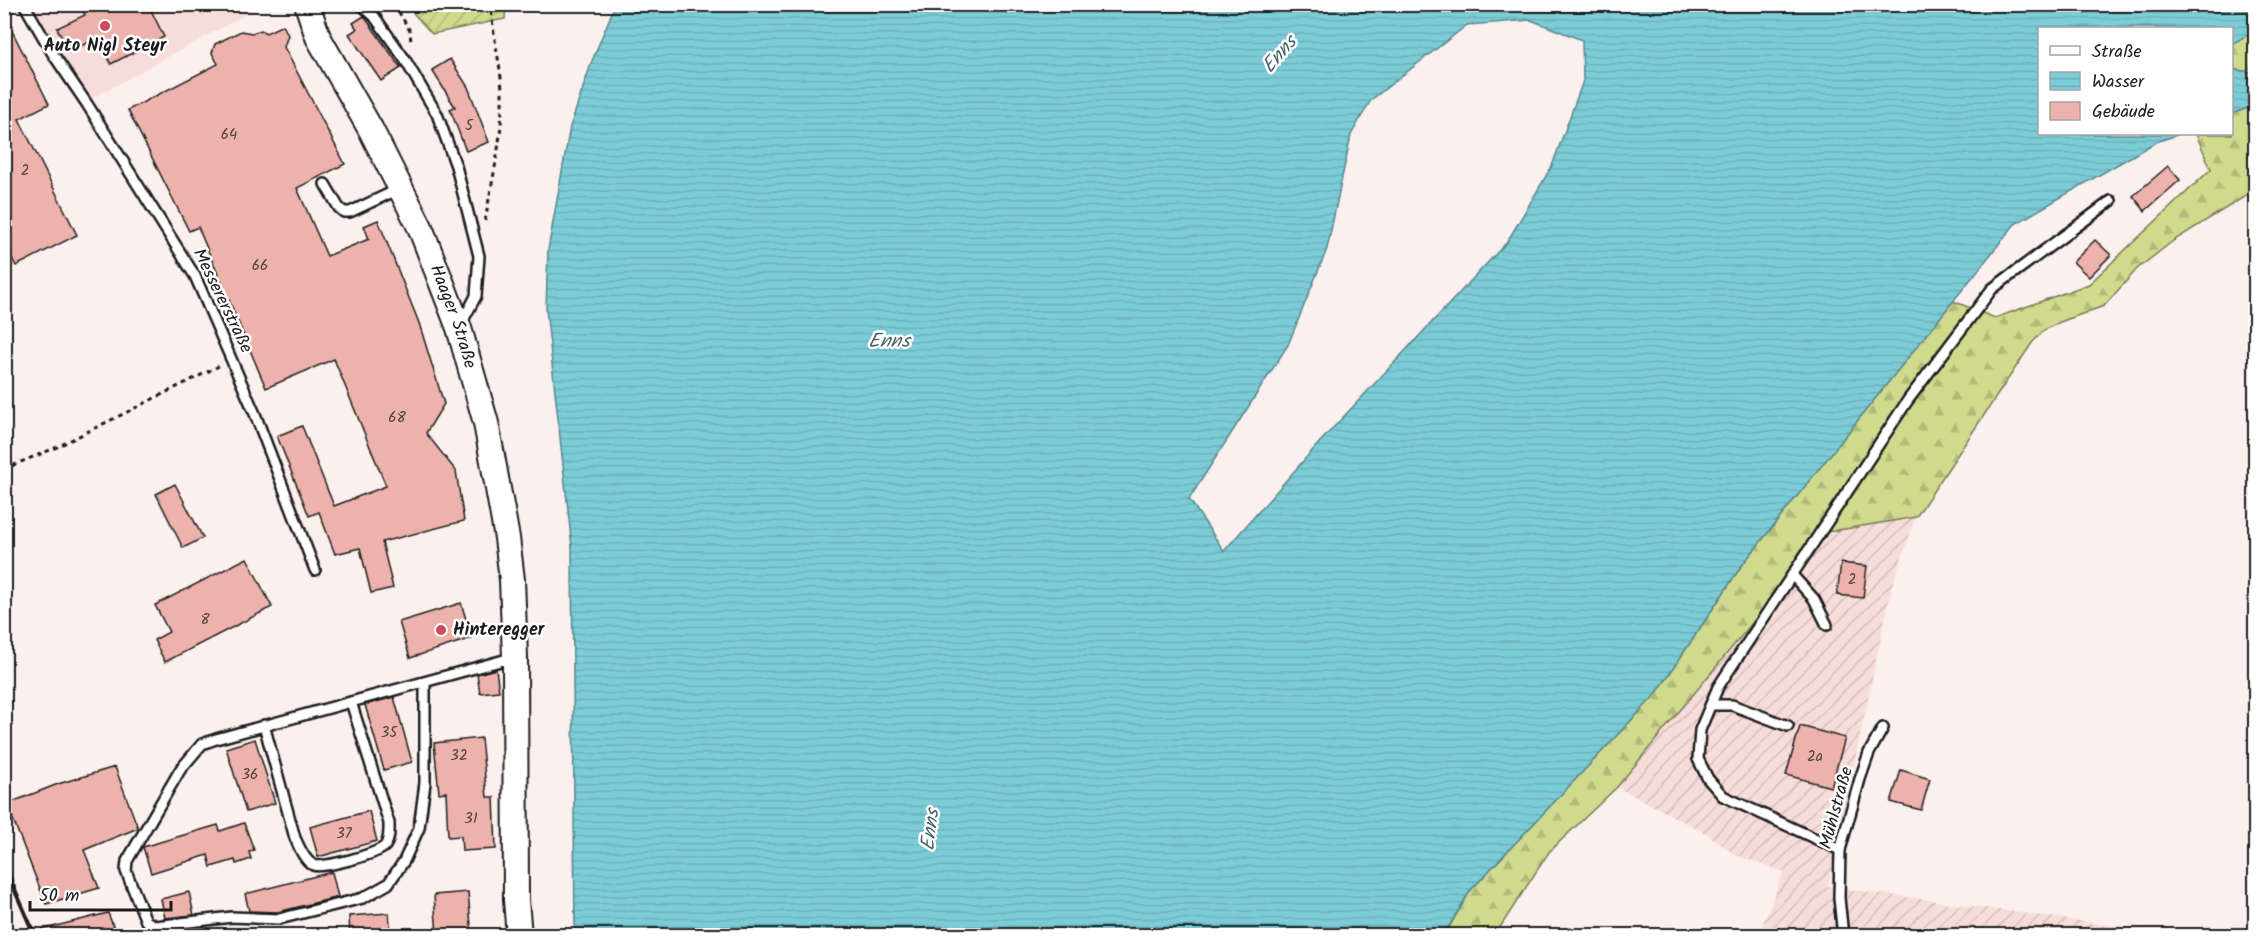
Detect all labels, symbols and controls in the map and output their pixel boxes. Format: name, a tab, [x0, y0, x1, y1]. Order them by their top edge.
marker: Auto Nigl Steyr	[98, 19, 112, 33]
water label: Enns	[1254, 27, 1307, 81]
legend	[2038, 27, 2233, 135]
place label: Auto Nigl Steyr	[44, 32, 168, 61]
text: Straße	[2092, 38, 2142, 67]
text: Wasser	[2092, 68, 2145, 97]
text: Gebäude	[2092, 98, 2155, 127]
house number: 5	[465, 114, 474, 138]
house number: 64	[221, 123, 237, 147]
house number: 2	[21, 159, 29, 183]
street label: Messererstraße	[184, 244, 260, 358]
house number: 66	[252, 254, 268, 278]
street label: Haager Straße	[421, 260, 484, 372]
water label: Enns	[868, 326, 912, 358]
house number: 68	[388, 406, 407, 430]
house number: 2	[1848, 568, 1856, 592]
house number: 8	[200, 608, 210, 632]
place label: Hinteregger	[453, 616, 546, 645]
marker: Hinteregger	[434, 623, 448, 637]
house number: 35	[381, 721, 398, 745]
house number: 32	[450, 744, 468, 768]
house number: 2a	[1807, 745, 1823, 769]
house number: 36	[242, 763, 258, 787]
street label: Mühlstraße	[1812, 763, 1862, 853]
water label: Enns	[913, 805, 950, 853]
house number: 31	[464, 807, 478, 831]
house number: 37	[336, 822, 353, 846]
scale bar	[30, 874, 171, 912]
text: 50 m	[39, 882, 79, 911]

